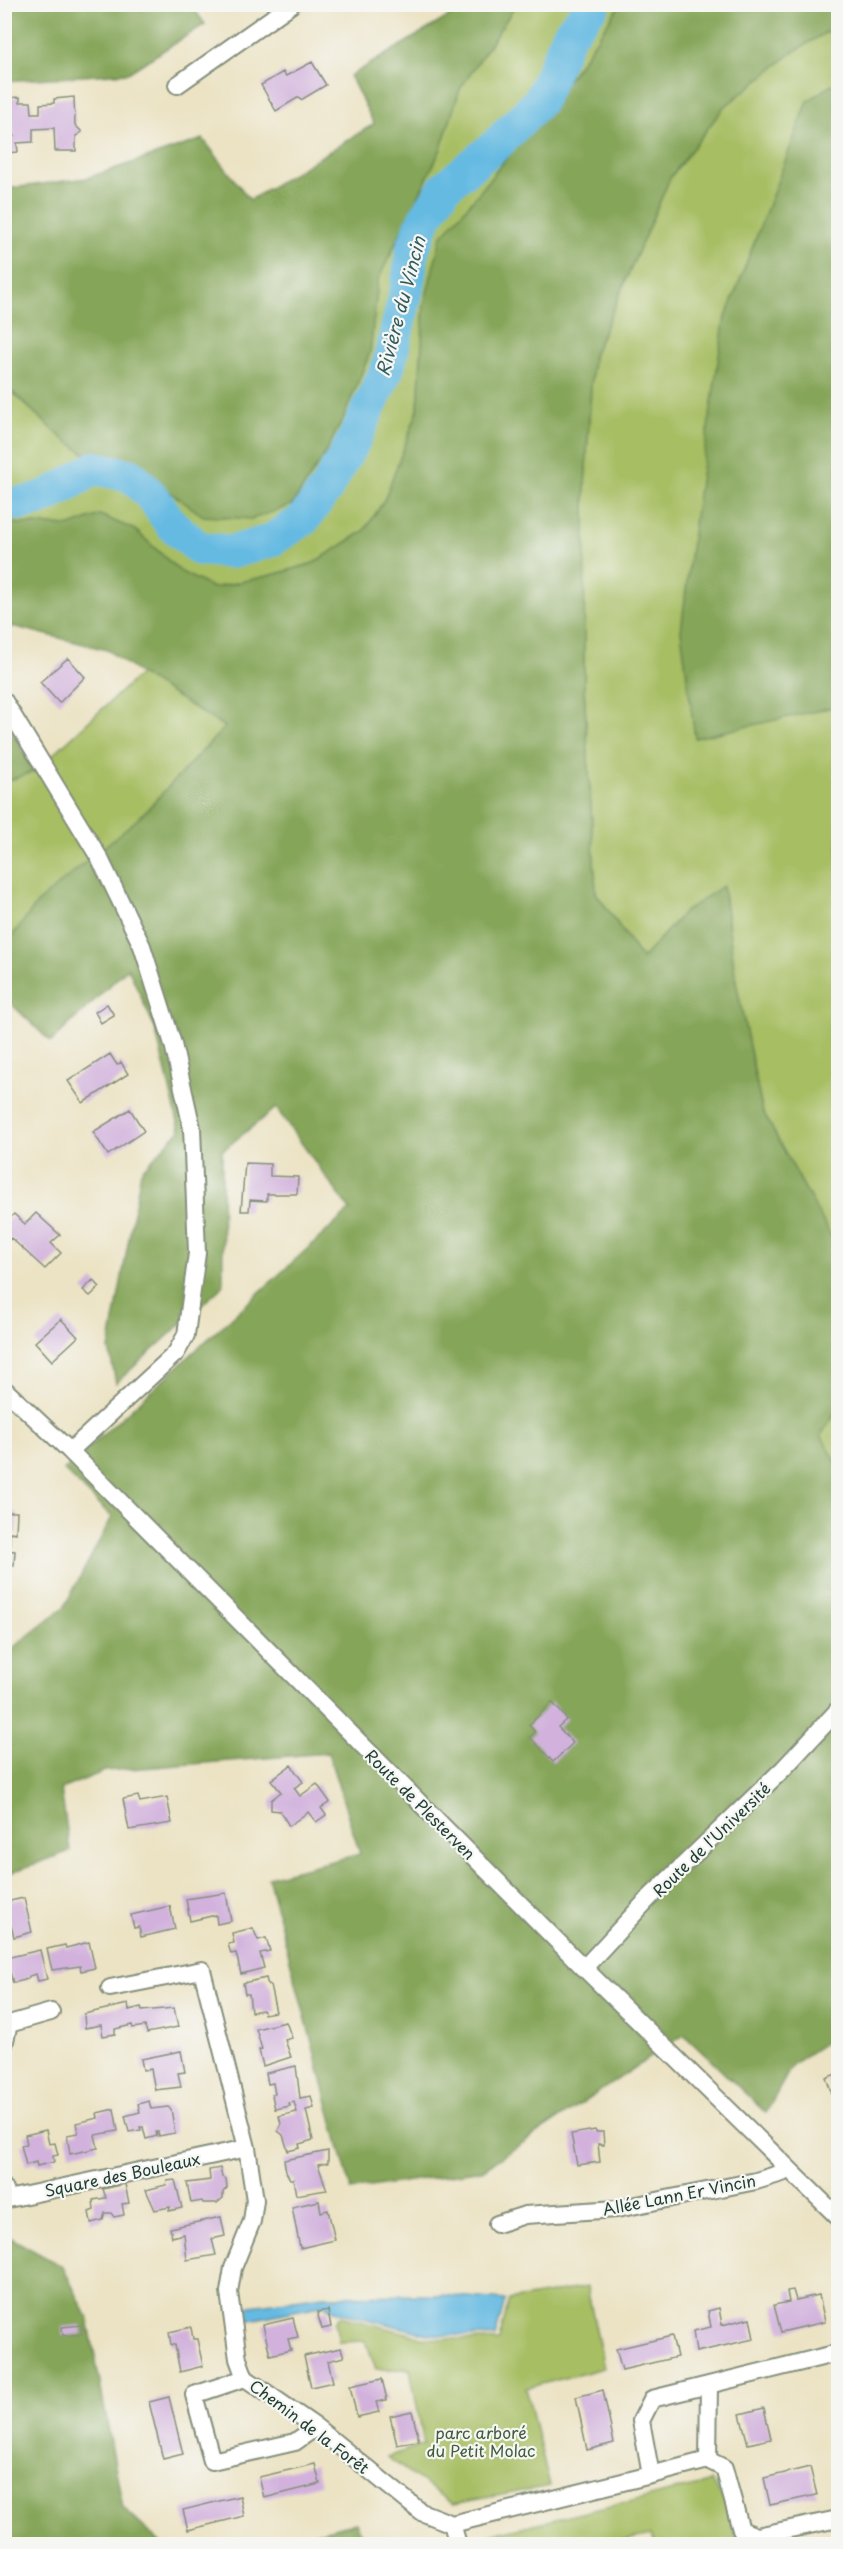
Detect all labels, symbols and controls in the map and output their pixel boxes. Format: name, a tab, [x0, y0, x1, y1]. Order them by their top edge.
water label: Rivière du Vincin	[368, 232, 432, 379]
street label: Route de Plesterven	[360, 1743, 482, 1865]
street label: Route de l'Université	[647, 1776, 775, 1902]
street label: Square des Bouleaux	[42, 2146, 202, 2202]
street label: Allée Lann Er Vincin	[600, 2167, 758, 2221]
street label: Chemin de la Forêt	[245, 2373, 375, 2479]
park label: parc arboré du Petit Molac	[427, 2420, 535, 2462]

